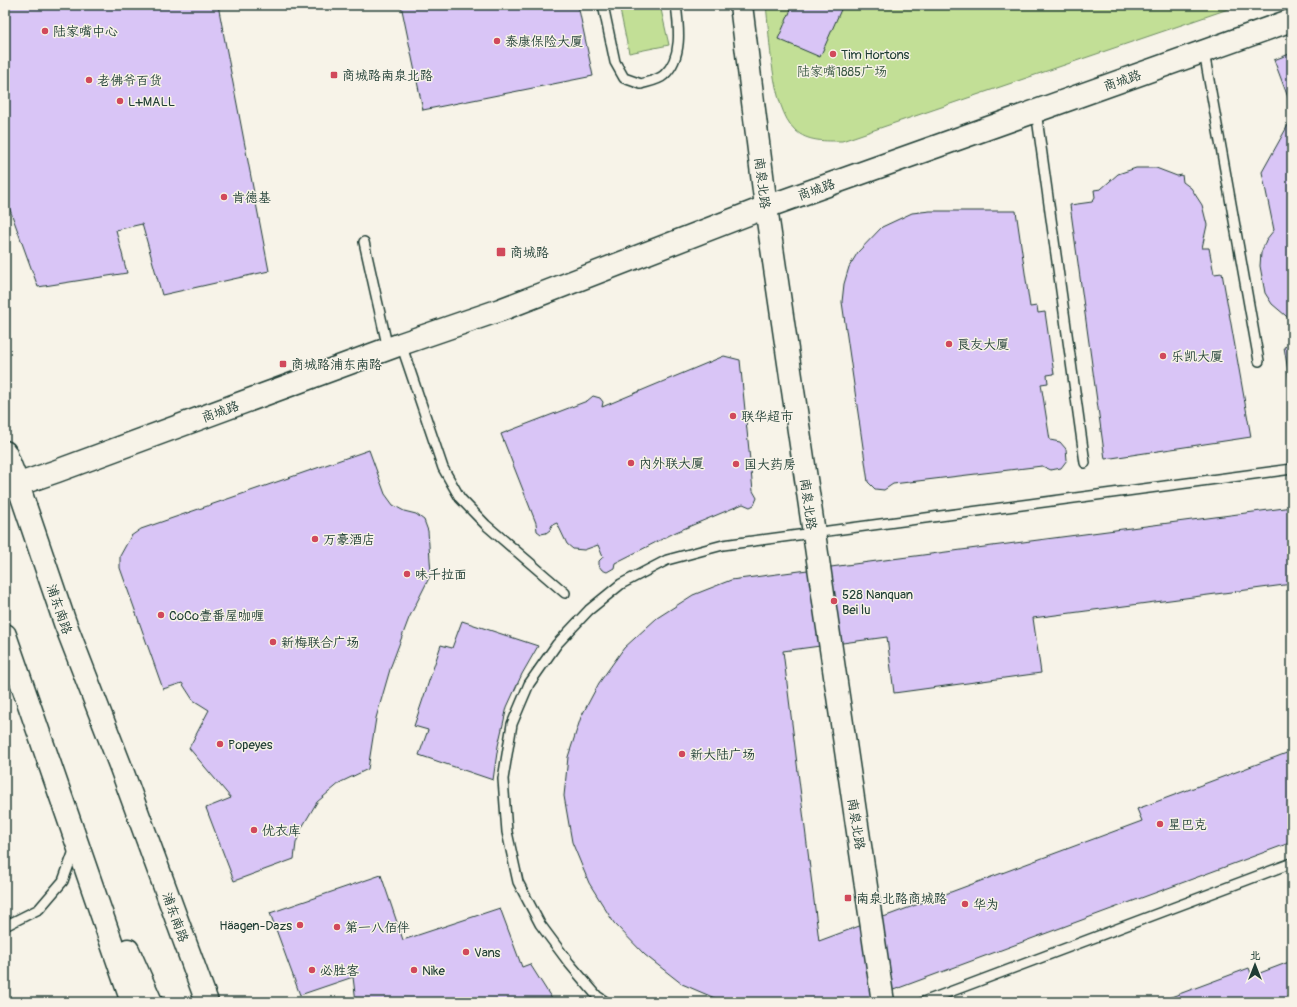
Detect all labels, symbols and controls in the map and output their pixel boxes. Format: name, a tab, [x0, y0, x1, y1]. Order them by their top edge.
place label: 陆家嘴中心	[53, 24, 118, 40]
marker: 陆家嘴中心	[40, 26, 50, 36]
place label: 泰康保险大厦	[505, 34, 583, 50]
marker: 泰康保险大厦	[492, 36, 502, 46]
place label: Tim Hortons	[841, 47, 910, 63]
marker: Tim Hortons	[828, 49, 838, 59]
park label: 陆家嘴1885广场	[797, 64, 887, 80]
street label: 商城路	[1101, 67, 1143, 95]
place label: 商城路南泉北路	[342, 68, 433, 84]
marker: 商城路南泉北路	[329, 70, 339, 80]
place label: 老佛爷百货	[97, 73, 162, 89]
marker: 老佛爷百货	[84, 75, 94, 85]
place label: L+MALL	[128, 94, 175, 110]
marker: L+MALL	[115, 96, 125, 106]
street label: 南泉北路	[751, 156, 773, 210]
street label: 商城路	[795, 176, 837, 204]
place label: 肯德基	[232, 190, 271, 206]
marker: 肯德基	[219, 192, 229, 202]
place label: 商城路	[510, 245, 549, 261]
marker: 商城路	[495, 246, 507, 258]
place label: 良友大厦	[957, 337, 1009, 353]
marker: 良友大厦	[944, 339, 954, 349]
place label: 乐凯大厦	[1171, 349, 1223, 365]
marker: 乐凯大厦	[1158, 351, 1168, 361]
place label: 商城路浦东南路	[291, 357, 382, 373]
marker: 商城路浦东南路	[278, 359, 288, 369]
street label: 商城路	[199, 398, 241, 426]
place label: 联华超市	[741, 409, 793, 425]
marker: 联华超市	[728, 411, 738, 421]
place label: 内外联大厦	[639, 456, 704, 472]
place label: 国大药房	[744, 457, 796, 473]
marker: 内外联大厦	[626, 458, 636, 468]
marker: 国大药房	[731, 459, 741, 469]
street label: 南泉北路	[796, 477, 820, 531]
place label: 万豪酒店	[323, 532, 375, 548]
marker: 万豪酒店	[310, 534, 320, 544]
place label: 味千拉面	[415, 567, 467, 583]
marker: 味千拉面	[402, 569, 412, 579]
street label: 浦东南路	[43, 582, 75, 637]
place label: 528 Nanquan Bei lu	[842, 587, 913, 618]
marker: 528 Nanquan Bei lu	[829, 596, 839, 606]
place label: CoCo壹番屋咖喱	[169, 608, 264, 624]
marker: CoCo壹番屋咖喱	[156, 610, 166, 620]
place label: 新梅联合广场	[281, 635, 359, 651]
marker: 新梅联合广场	[268, 637, 278, 647]
place label: Popeyes	[228, 737, 273, 753]
marker: Popeyes	[215, 739, 225, 749]
place label: 新大陆广场	[690, 747, 755, 763]
marker: 新大陆广场	[677, 749, 687, 759]
street label: 南泉北路	[844, 797, 868, 851]
place label: 星巴克	[1168, 817, 1207, 833]
marker: 星巴克	[1155, 819, 1165, 829]
place label: 优衣库	[262, 823, 301, 839]
marker: 优衣库	[249, 825, 259, 835]
street label: 浦东南路	[159, 890, 191, 945]
place label: 南泉北路商城路	[856, 891, 947, 907]
marker: 南泉北路商城路	[843, 893, 853, 903]
place label: 华为	[973, 897, 999, 913]
marker: 华为	[960, 899, 970, 909]
place label: Häagen-Dazs	[219, 918, 292, 934]
marker: Häagen-Dazs	[295, 920, 305, 930]
place label: 第一八佰伴	[345, 920, 410, 936]
marker: 第一八佰伴	[332, 922, 342, 932]
place label: Vans	[474, 945, 501, 961]
north arrow	[1235, 945, 1275, 985]
marker: Vans	[461, 947, 471, 957]
text: 北	[1250, 949, 1261, 962]
place label: 必胜客	[320, 963, 359, 979]
place label: Nike	[422, 963, 446, 979]
marker: 必胜客	[307, 965, 317, 975]
marker: Nike	[409, 965, 419, 975]

